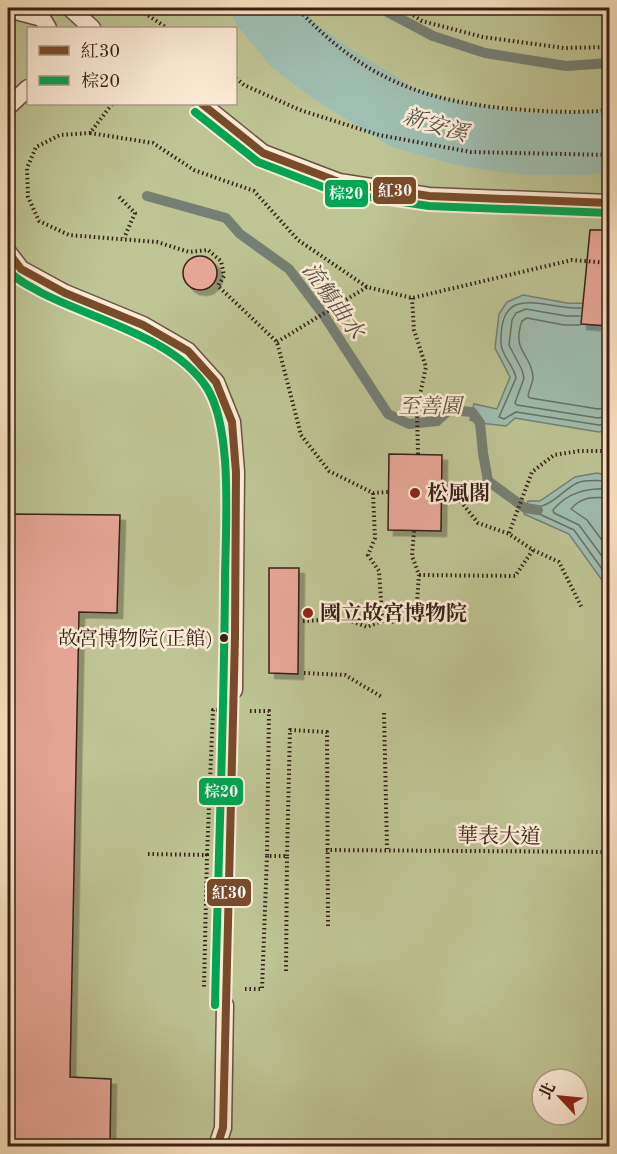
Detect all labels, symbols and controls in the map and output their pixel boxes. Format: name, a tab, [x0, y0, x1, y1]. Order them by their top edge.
legend	[27, 27, 237, 105]
text: 紅30	[81, 41, 120, 61]
text: 棕20	[81, 71, 120, 91]
water label: 新安溪	[401, 104, 473, 147]
line badge: 紅30	[372, 176, 417, 205]
line badge: 棕20	[324, 179, 369, 208]
text: 紅30	[378, 182, 412, 200]
text: 棕20	[329, 185, 363, 203]
water label: 流觴曲水	[298, 258, 370, 345]
park label: 至善園	[399, 395, 464, 418]
place label: 松風閣	[427, 482, 490, 505]
marker: 松風閣	[408, 486, 422, 500]
place label: 國立故宮博物院	[320, 601, 467, 625]
marker: 國立故宮博物院	[301, 606, 315, 620]
place label: 故宮博物院(正館)	[58, 628, 213, 650]
marker: 故宮博物院(正館)	[218, 632, 230, 644]
line badge: 棕20	[198, 777, 244, 806]
text: 棕20	[204, 783, 238, 801]
street label: 華表大道	[457, 824, 541, 849]
line badge: 紅30	[206, 878, 252, 907]
text: 紅30	[212, 884, 246, 902]
north arrow	[530, 1067, 590, 1127]
text: 北	[536, 1080, 559, 1102]

